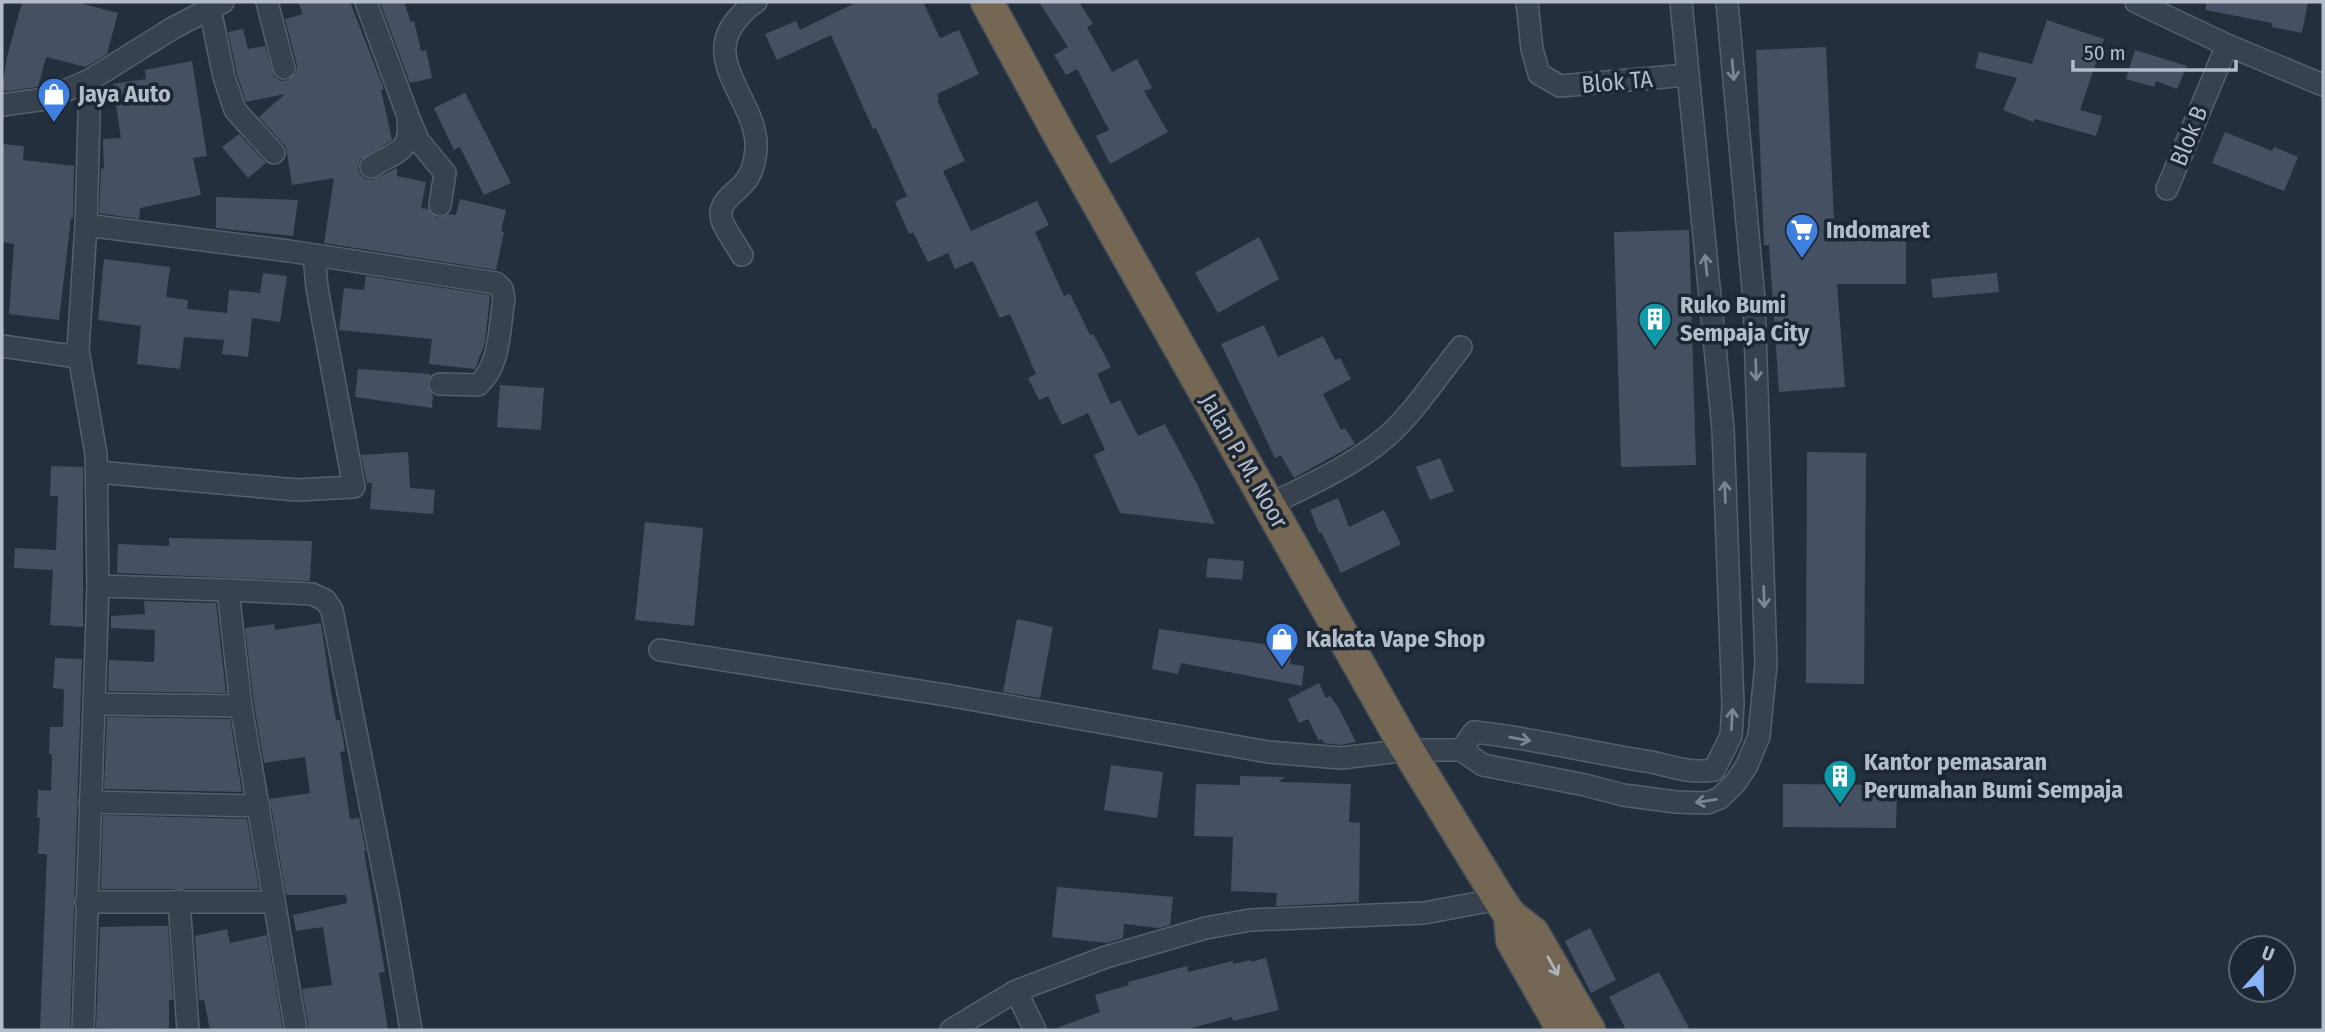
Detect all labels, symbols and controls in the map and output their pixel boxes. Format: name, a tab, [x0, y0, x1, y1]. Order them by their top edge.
scale bar	[2073, 28, 2236, 72]
text: 50 m	[2084, 40, 2126, 66]
one-way arrow	[1727, 58, 1740, 81]
street label: Blok TA	[1580, 65, 1654, 99]
shop icon: Jaya Auto	[35, 75, 73, 124]
place label: Jaya Auto	[77, 80, 171, 108]
street label: Blok B	[2164, 102, 2214, 170]
supermarket icon: Indomaret	[1783, 211, 1821, 260]
place label: Indomaret	[1826, 216, 1930, 244]
one-way arrow	[1699, 255, 1712, 277]
place label: Ruko Bumi Sempaja City	[1680, 291, 1810, 347]
building icon: Ruko Bumi Sempaja City	[1636, 300, 1674, 349]
one-way arrow	[1750, 358, 1763, 381]
street label: Jalan P. M. Noor	[1194, 389, 1294, 534]
one-way arrow	[1719, 481, 1732, 504]
one-way arrow	[1757, 585, 1770, 608]
shop icon: Kakata Vape Shop	[1263, 620, 1301, 669]
place label: Kakata Vape Shop	[1306, 625, 1485, 653]
one-way arrow	[1726, 709, 1739, 731]
one-way arrow	[1508, 732, 1531, 746]
place label: Kantor pemasaran Perumahan Bumi Sempaja	[1864, 748, 2123, 804]
building icon: Kantor pemasaran Perumahan Bumi Sempaja	[1821, 757, 1859, 806]
one-way arrow	[1695, 794, 1718, 807]
north arrow	[2227, 934, 2297, 1004]
text: U	[2259, 941, 2277, 966]
one-way arrow	[1546, 956, 1560, 976]

